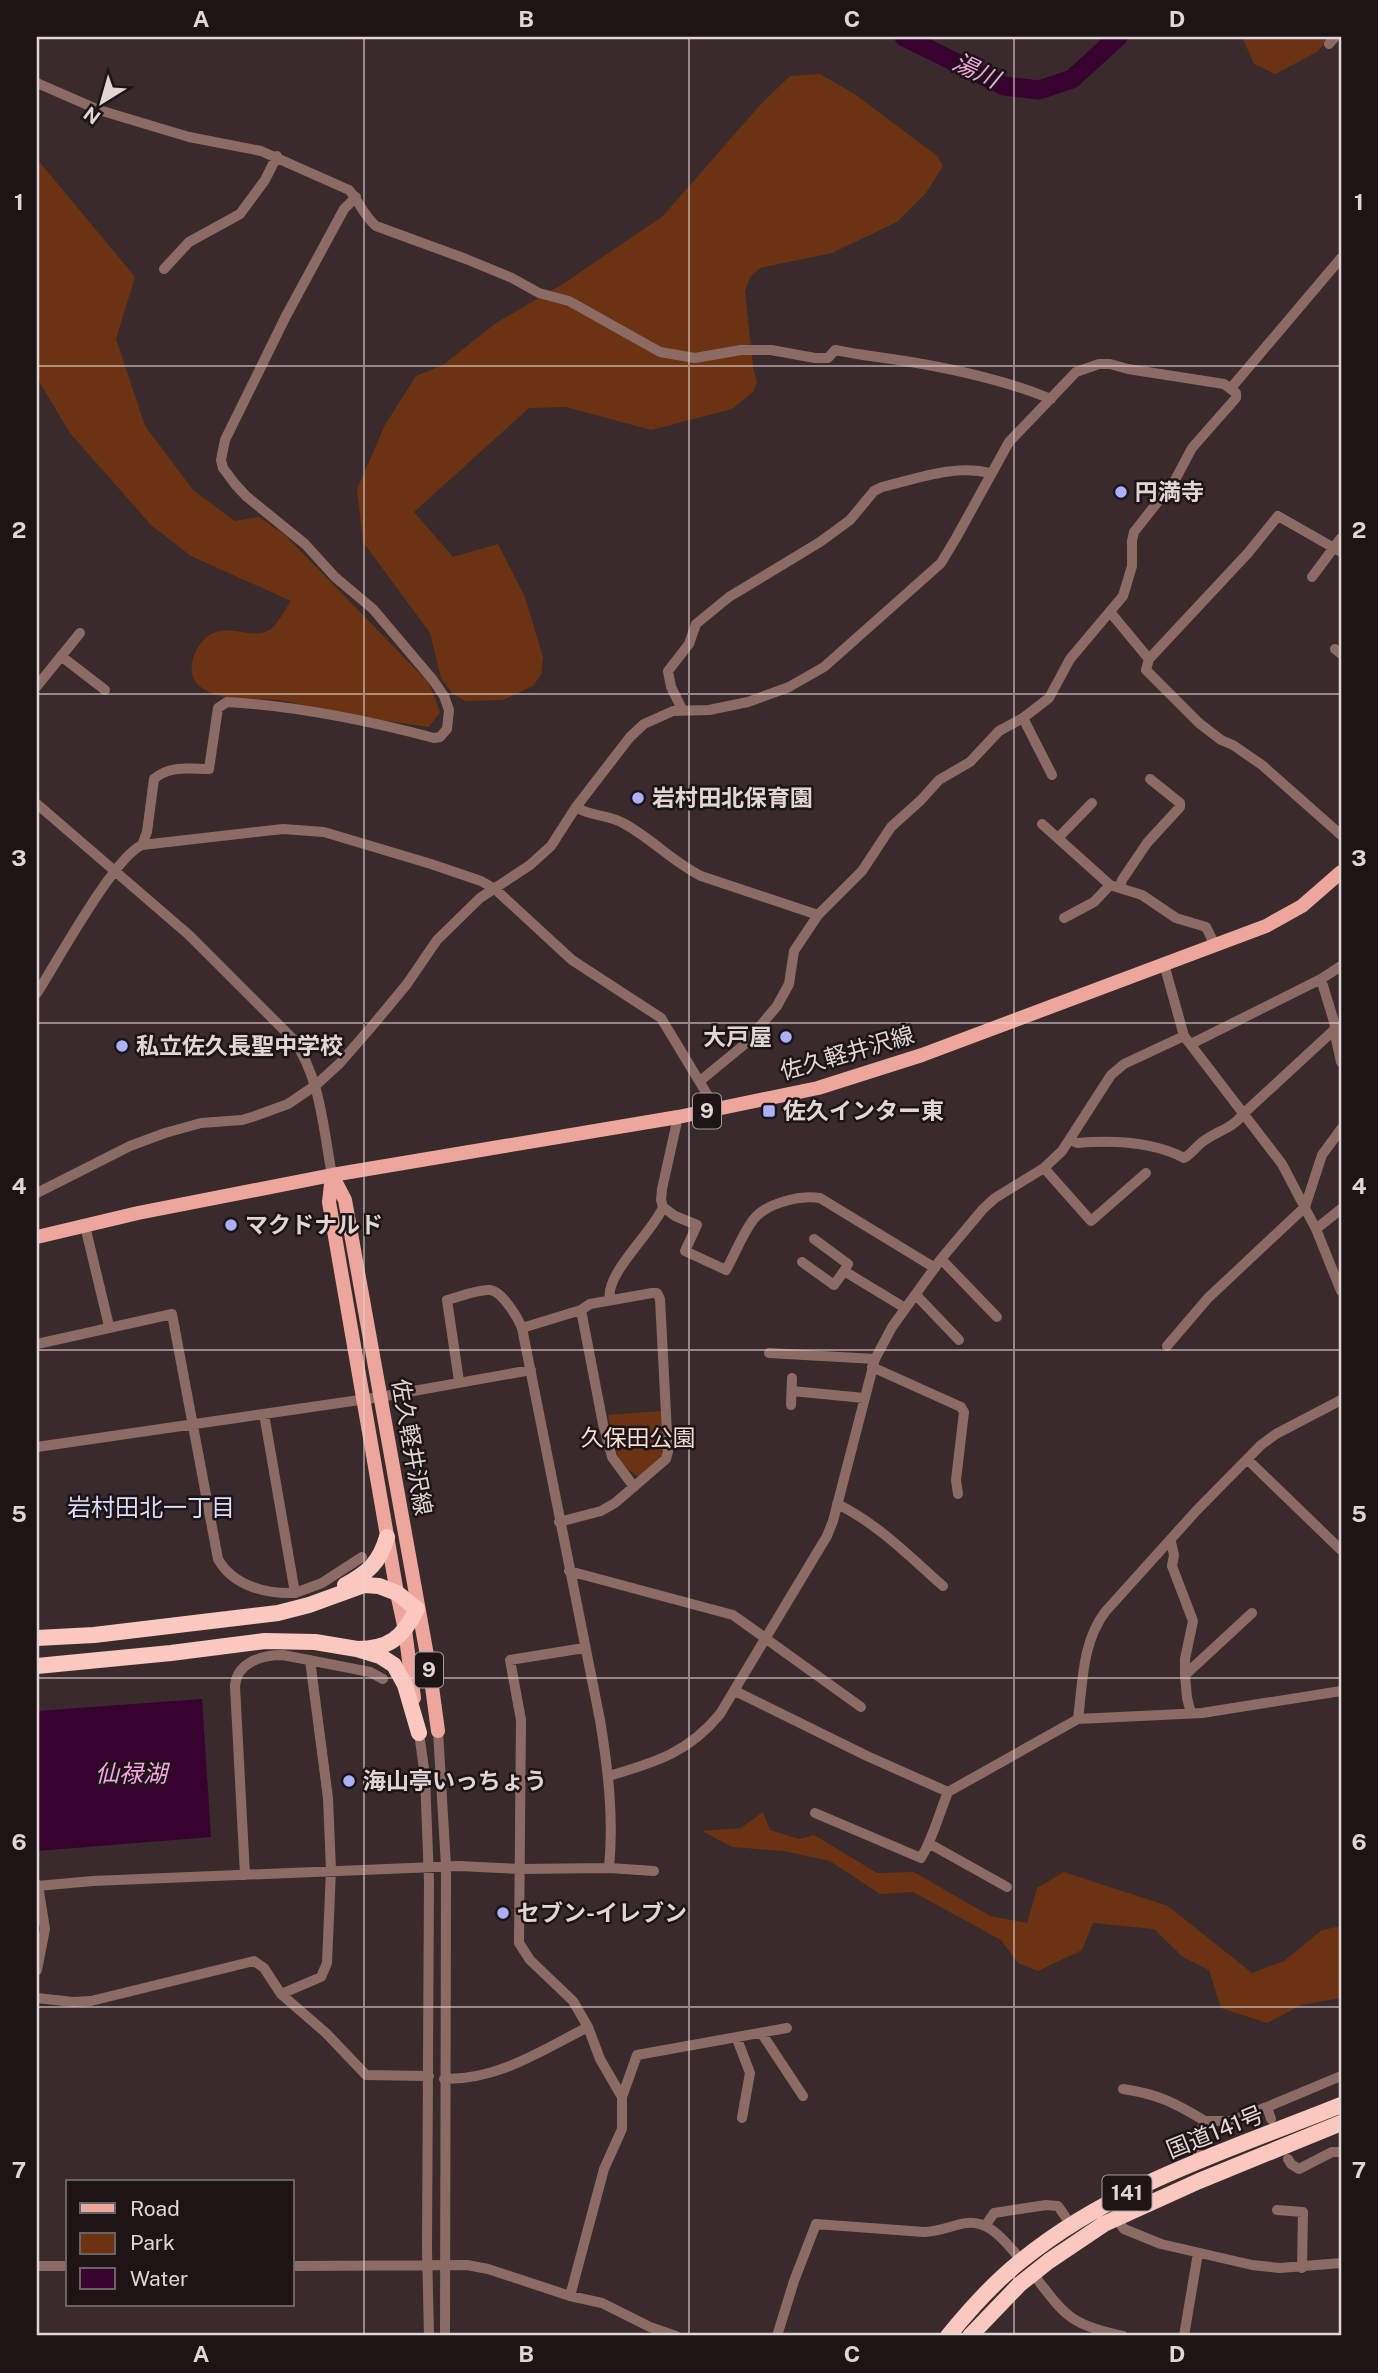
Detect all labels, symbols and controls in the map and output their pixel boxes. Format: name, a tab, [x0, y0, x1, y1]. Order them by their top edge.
text: A	[193, 5, 210, 32]
text: B	[518, 5, 534, 32]
text: C	[844, 5, 860, 32]
text: D	[1169, 5, 1185, 32]
water label: 湯川	[949, 47, 1007, 94]
north arrow	[66, 66, 136, 136]
text: N	[79, 102, 104, 129]
text: 1	[14, 188, 24, 215]
text: 1	[1354, 188, 1364, 215]
place label: 円満寺	[1135, 478, 1204, 505]
marker: 円満寺	[1113, 484, 1129, 500]
text: 2	[12, 516, 26, 543]
text: 2	[1352, 516, 1366, 543]
place label: 岩村田北保育園	[652, 784, 813, 811]
marker: 岩村田北保育園	[630, 790, 646, 806]
text: 3	[11, 844, 27, 871]
text: 3	[1351, 844, 1367, 871]
street label: 佐久軽井沢線	[777, 1021, 917, 1085]
place label: 大戸屋	[703, 1023, 772, 1050]
marker: 大戸屋	[778, 1029, 794, 1045]
place label: 私立佐久長聖中学校	[136, 1032, 343, 1059]
marker: 私立佐久長聖中学校	[114, 1038, 130, 1054]
road number: 9	[693, 1094, 721, 1128]
place label: 佐久インター東	[783, 1097, 944, 1124]
marker: 佐久インター東	[761, 1103, 777, 1119]
text: 4	[11, 1172, 27, 1199]
text: 4	[1351, 1172, 1367, 1199]
place label: マクドナルド	[245, 1211, 383, 1238]
marker: マクドナルド	[223, 1217, 239, 1233]
street label: 佐久軽井沢線	[387, 1377, 438, 1517]
park label: 久保田公園	[581, 1424, 696, 1451]
district label: 岩村田北一丁目	[67, 1493, 235, 1521]
text: 5	[11, 1500, 27, 1527]
text: 5	[1351, 1500, 1367, 1527]
road number: 9	[415, 1652, 443, 1688]
water label: 仙禄湖	[95, 1759, 171, 1787]
place label: 海山亭いっちょう	[363, 1767, 547, 1794]
marker: 海山亭いっちょう	[341, 1773, 357, 1789]
text: 6	[11, 1828, 27, 1855]
text: 6	[1351, 1828, 1367, 1855]
place label: セブン-イレブン	[517, 1899, 687, 1926]
marker: セブン-イレブン	[495, 1905, 511, 1921]
street label: 国道141号	[1162, 2100, 1267, 2163]
text: 7	[12, 2156, 26, 2183]
text: 7	[1352, 2156, 1366, 2183]
road number: 141	[1102, 2176, 1152, 2210]
legend	[66, 2180, 294, 2306]
text: Road	[130, 2196, 180, 2221]
text: Park	[130, 2230, 175, 2255]
text: Water	[130, 2266, 188, 2291]
text: A	[193, 2340, 210, 2367]
text: B	[518, 2340, 534, 2367]
text: C	[844, 2340, 860, 2367]
text: D	[1169, 2340, 1185, 2367]

